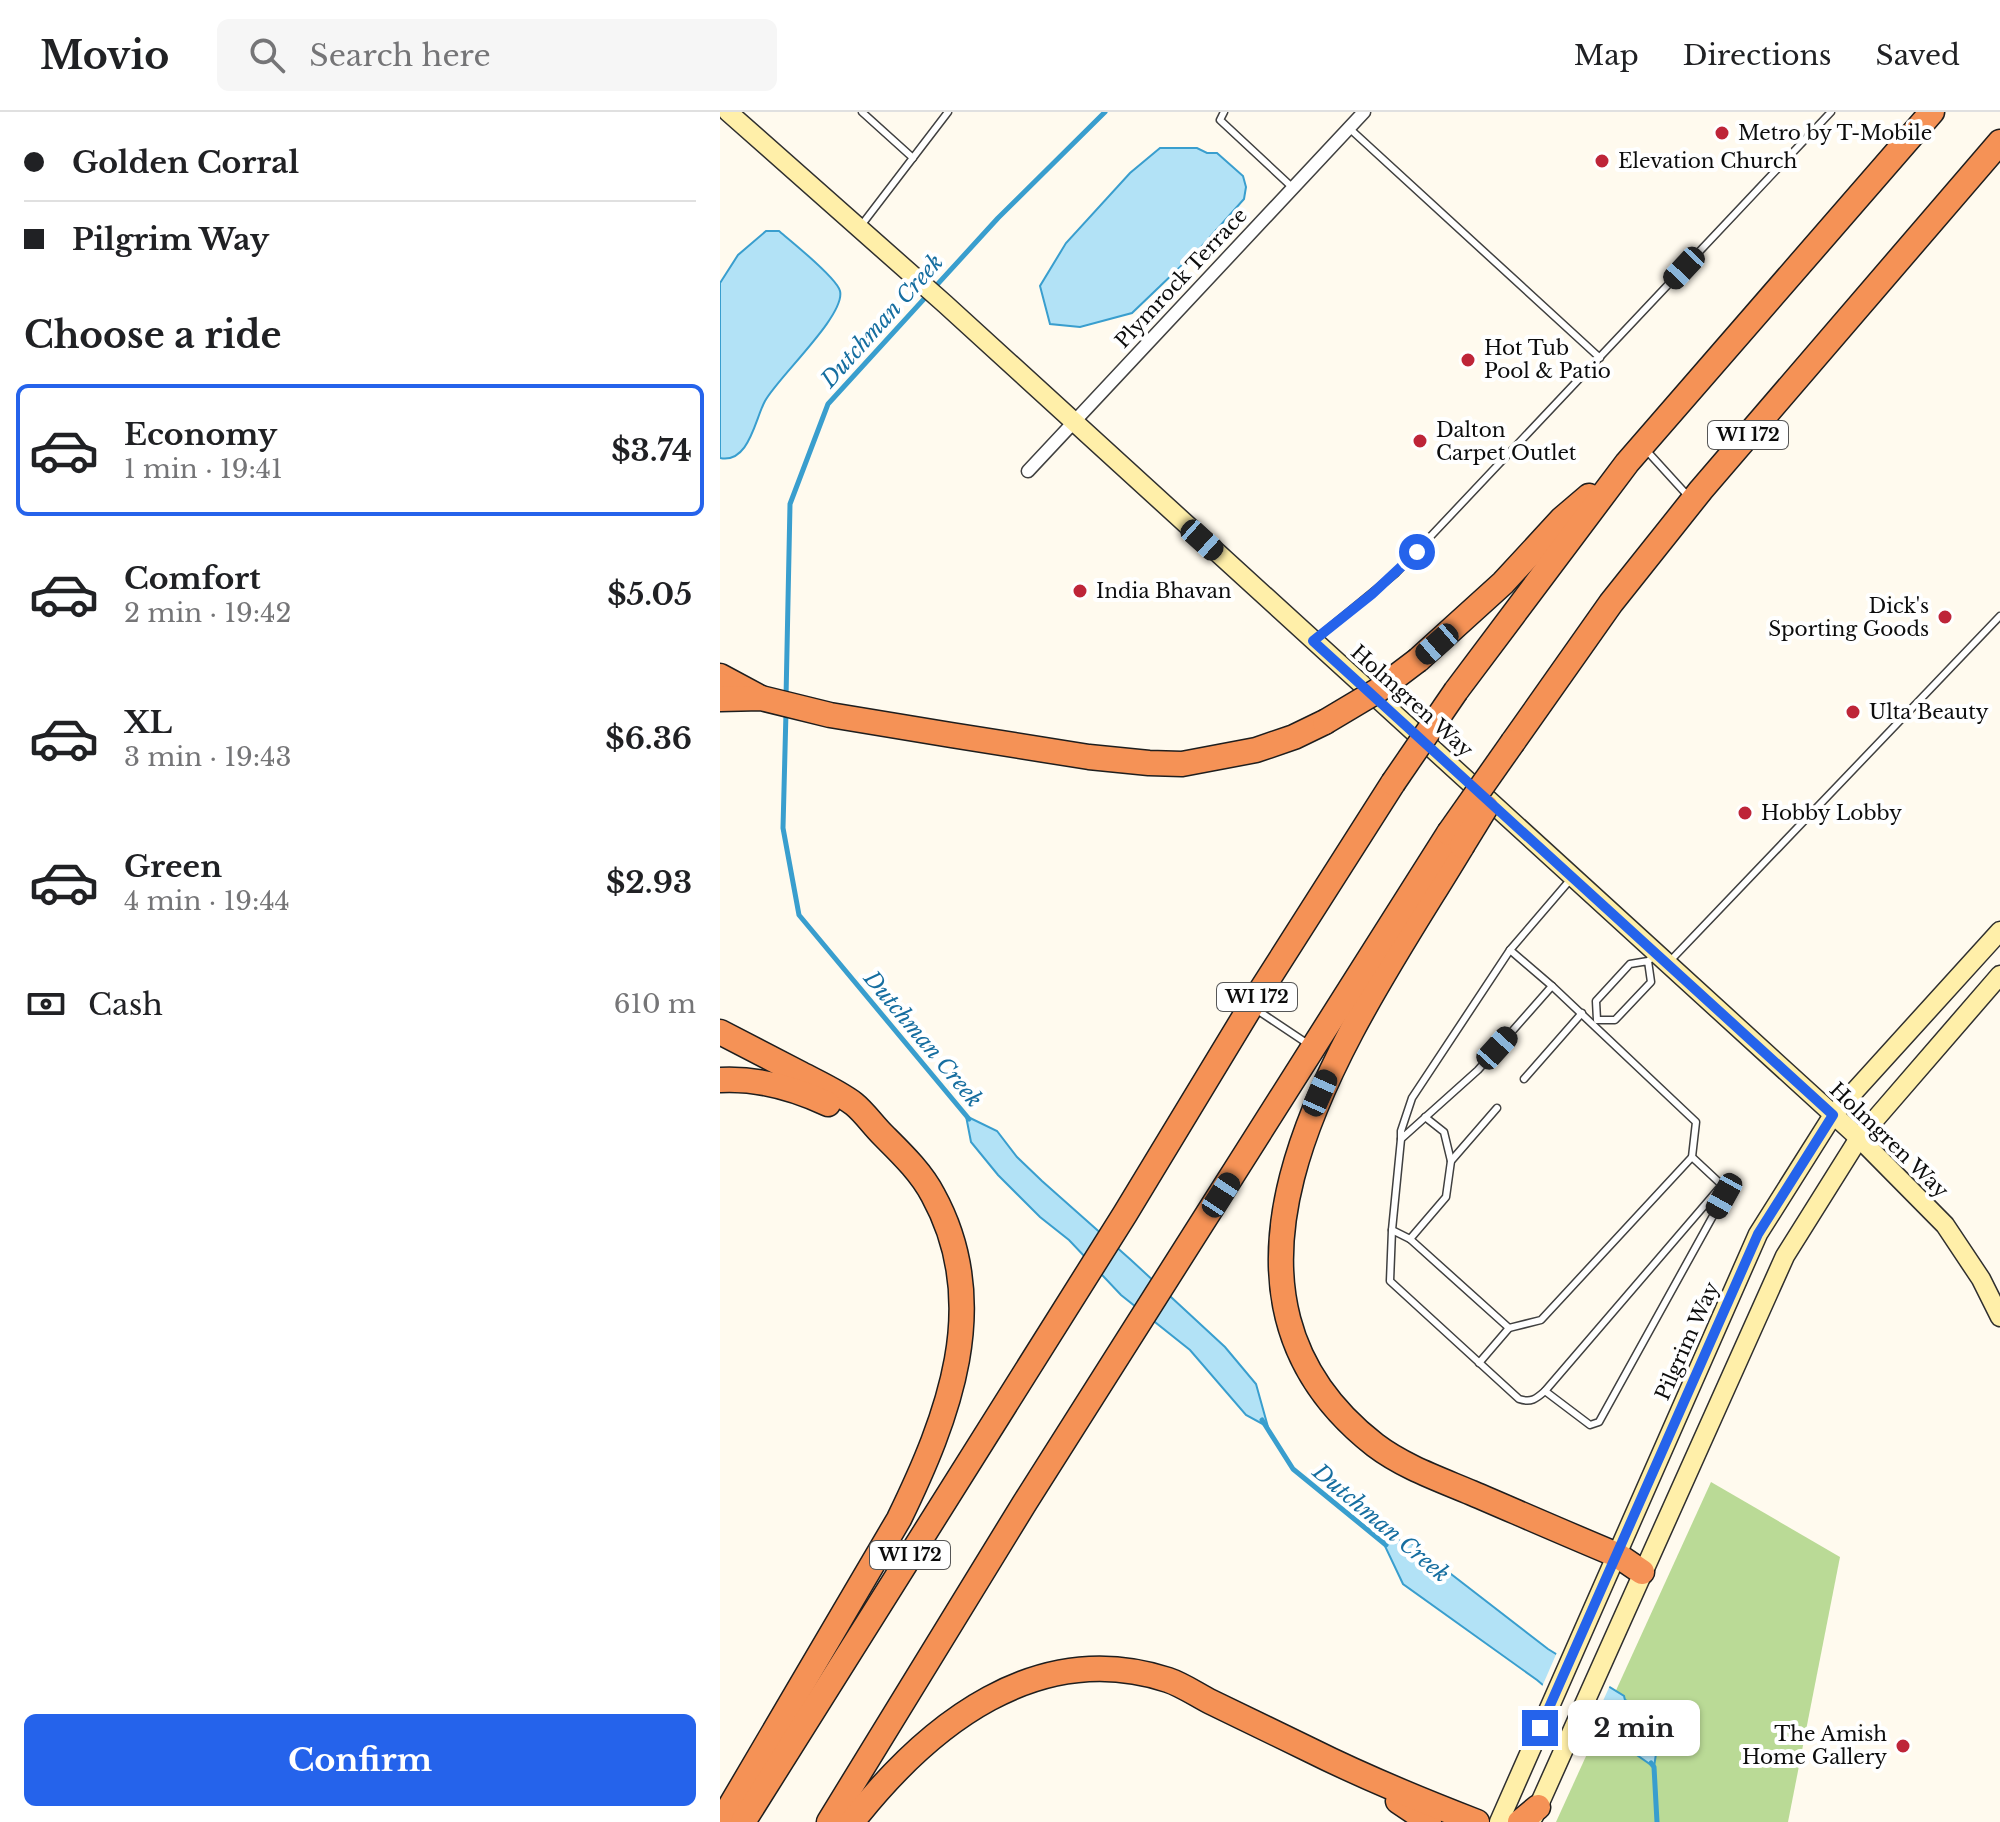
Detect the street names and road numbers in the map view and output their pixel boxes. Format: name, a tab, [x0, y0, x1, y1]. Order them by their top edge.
street label: Plymrock Terrace	[1110, 203, 1252, 353]
road number: WI 172	[1708, 421, 1788, 449]
street label: Holmgren Way	[1346, 640, 1478, 762]
road number: WI 172	[1217, 983, 1297, 1011]
street label: Holmgren Way	[1825, 1077, 1953, 1203]
street label: Pilgrim Way	[1650, 1278, 1724, 1404]
road number: WI 172	[870, 1541, 950, 1569]

